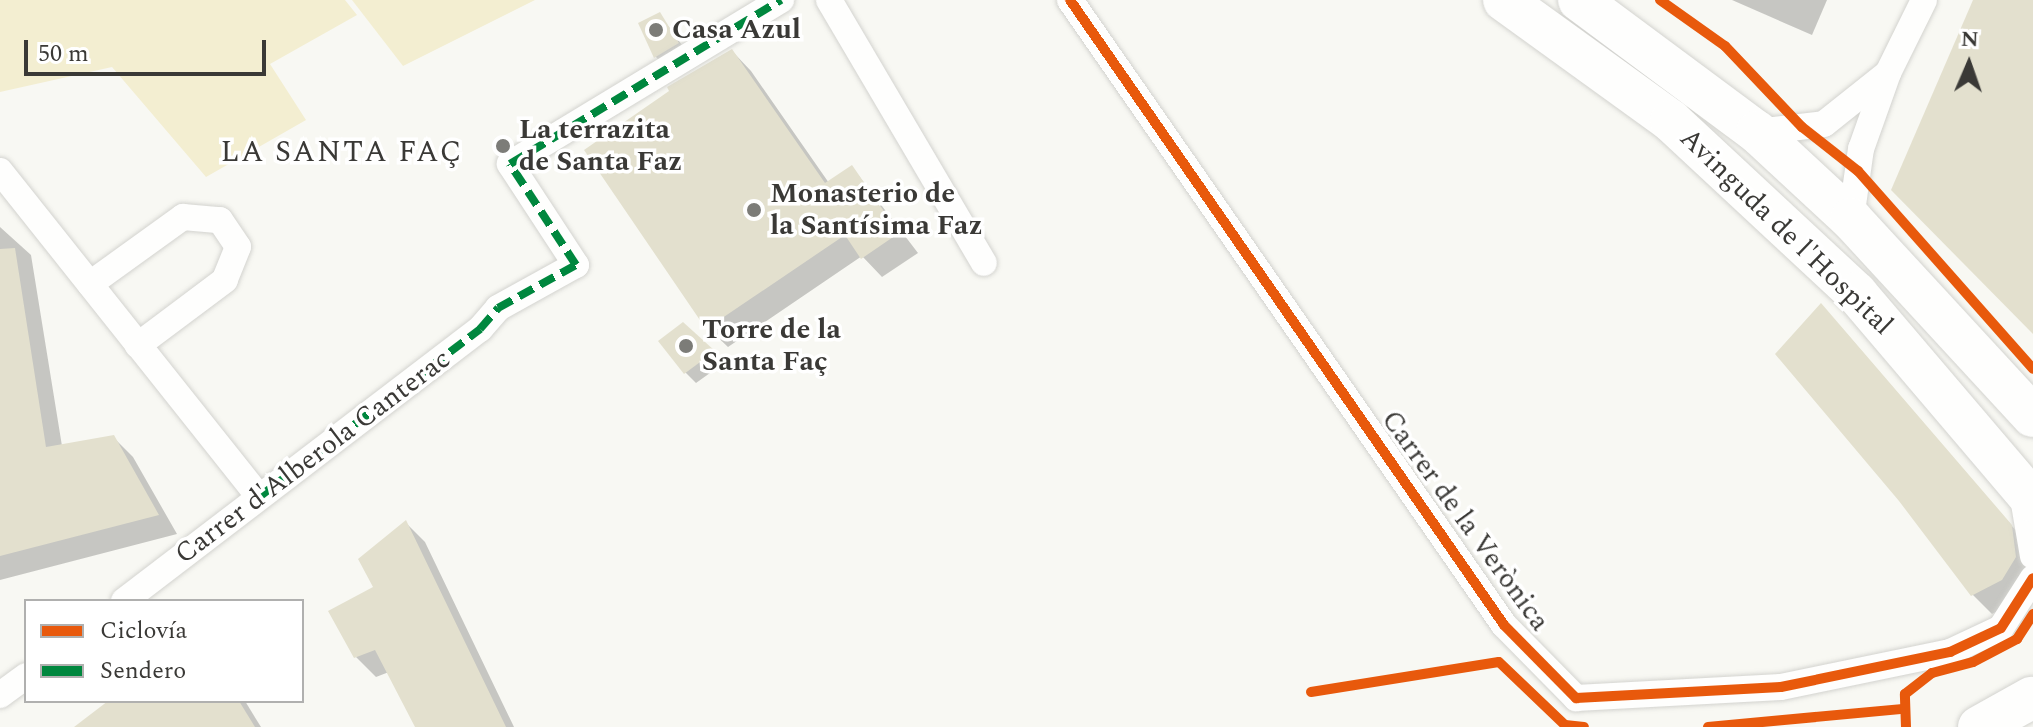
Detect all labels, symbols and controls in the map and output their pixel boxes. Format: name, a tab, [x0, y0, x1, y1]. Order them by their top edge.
place label: Casa Azul	[672, 13, 801, 47]
marker: Casa Azul	[647, 21, 665, 39]
text: N	[1960, 23, 1979, 56]
scale bar	[28, 24, 270, 74]
north arrow	[1929, 24, 2009, 104]
text: 50 m	[38, 36, 89, 72]
place label: La terrazita de Santa Faz	[519, 113, 682, 179]
street label: Avinguda de l'Hospital	[1672, 122, 1900, 342]
district label: LA SANTA FAÇ	[221, 134, 463, 170]
marker: La terrazita de Santa Faz	[494, 137, 512, 155]
place label: Monasterio de la Santísima Faz	[770, 177, 982, 243]
marker: Monasterio de la Santísima Faz	[745, 201, 763, 219]
place label: Torre de la Santa Faç	[702, 313, 841, 379]
marker: Torre de la Santa Faç	[677, 337, 695, 355]
street label: Carrer d'Alberola Canterac	[169, 342, 457, 572]
street label: Carrer de la Verònica	[1374, 404, 1556, 638]
legend	[24, 599, 304, 703]
text: Ciclovía	[100, 613, 187, 649]
text: Sendero	[100, 653, 186, 689]

